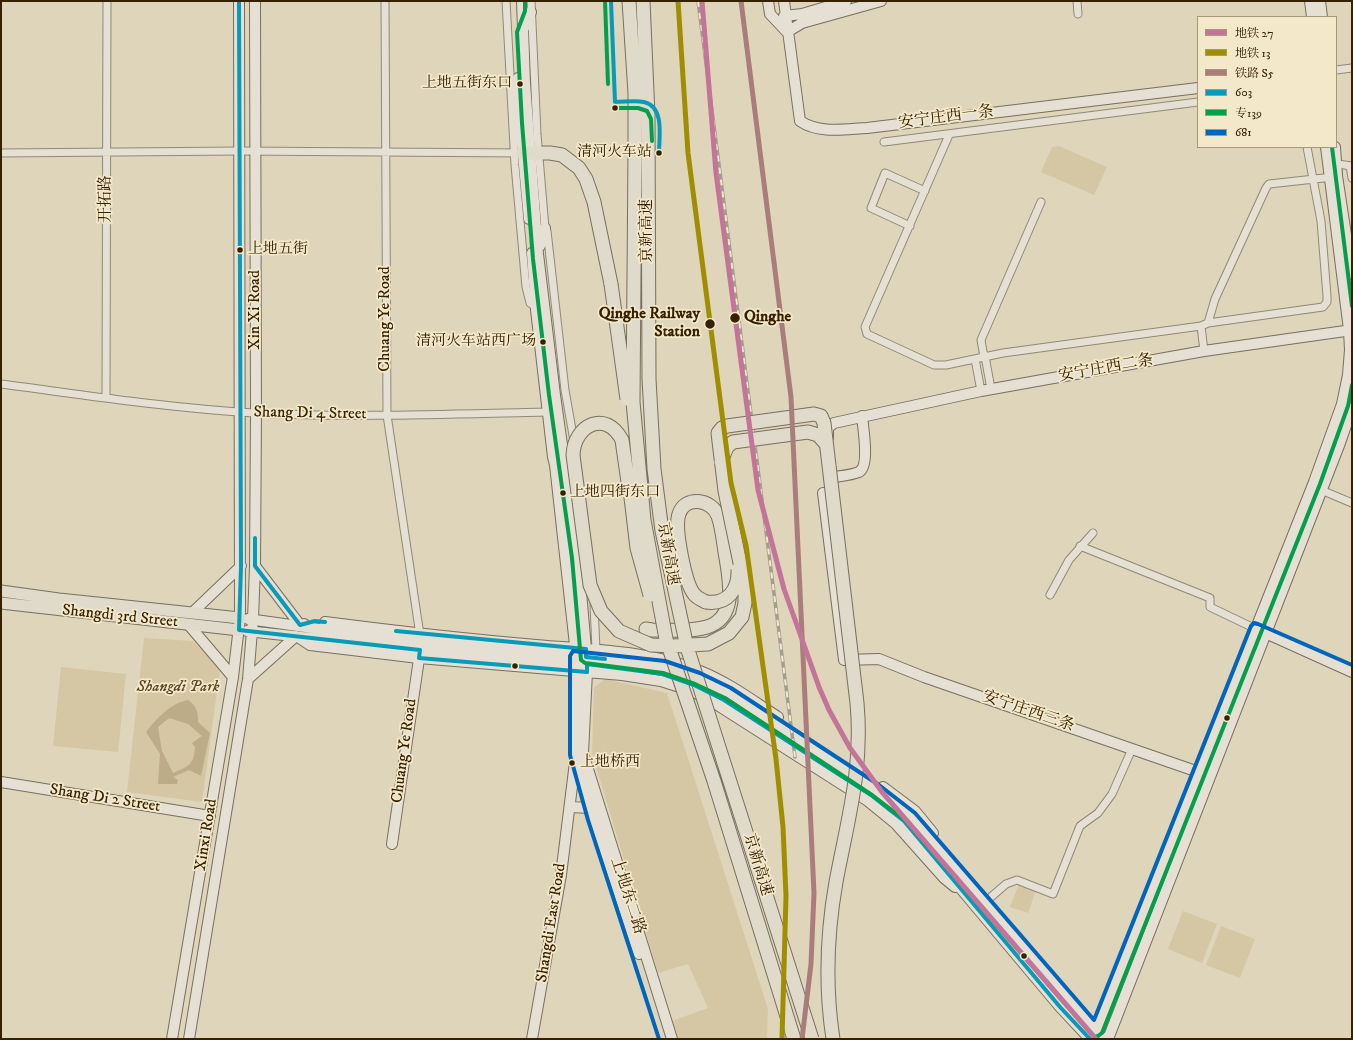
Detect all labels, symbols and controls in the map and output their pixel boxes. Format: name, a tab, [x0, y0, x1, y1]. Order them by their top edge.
legend	[1197, 16, 1337, 148]
text: 地铁 27	[1235, 26, 1274, 41]
text: 地铁 13	[1235, 46, 1270, 61]
text: 铁路 S5	[1235, 66, 1274, 81]
place label: 上地五街东口	[422, 75, 512, 93]
marker: 上地五街东口	[515, 79, 525, 89]
text: 603	[1235, 85, 1252, 100]
unlabelled marker	[610, 103, 620, 113]
street label: 安宁庄西一条	[897, 103, 995, 133]
text: 专139	[1235, 106, 1262, 121]
text: 681	[1235, 125, 1252, 140]
place label: 清河火车站	[577, 144, 652, 162]
marker: 清河火车站	[654, 148, 664, 158]
street label: 开拓路	[97, 175, 117, 223]
street label: 京新高速	[638, 199, 658, 263]
place label: 上地五街	[248, 241, 308, 259]
marker: 上地五街	[235, 245, 245, 255]
street label: Chuang Ye Road	[376, 266, 396, 372]
street label: Xin Xi Road	[246, 270, 266, 350]
place label: Qinghe Railway Station	[599, 305, 700, 343]
place label: Qinghe	[744, 308, 791, 328]
marker: Qinghe	[728, 311, 742, 325]
marker: Qinghe Railway Station	[703, 317, 717, 331]
place label: 清河火车站西广场	[416, 333, 536, 351]
marker: 清河火车站西广场	[538, 337, 548, 347]
street label: 安宁庄西二条	[1057, 351, 1155, 387]
street label: Shang Di 4 Street	[253, 403, 367, 425]
place label: 上地四街东口	[570, 484, 660, 502]
marker: 上地四街东口	[558, 488, 568, 498]
street label: 京新高速	[652, 521, 682, 587]
street label: Shangdi 3rd Street	[61, 601, 179, 633]
unlabelled marker	[510, 661, 520, 671]
park label: Shangdi Park	[136, 678, 220, 698]
street label: 安宁庄西三条	[979, 687, 1077, 737]
street label: Chuang Ye Road	[388, 698, 422, 804]
unlabelled marker	[1222, 713, 1232, 723]
place label: 上地桥西	[580, 754, 640, 772]
marker: 上地桥西	[567, 758, 577, 768]
street label: Shang Di 2 Street	[48, 781, 162, 817]
street label: Xinxi Road	[192, 798, 222, 872]
street label: 京新高速	[738, 832, 776, 898]
street label: 上地东二路	[606, 855, 648, 937]
street label: Shangdi East Road	[533, 862, 571, 984]
unlabelled marker	[1019, 951, 1029, 961]

